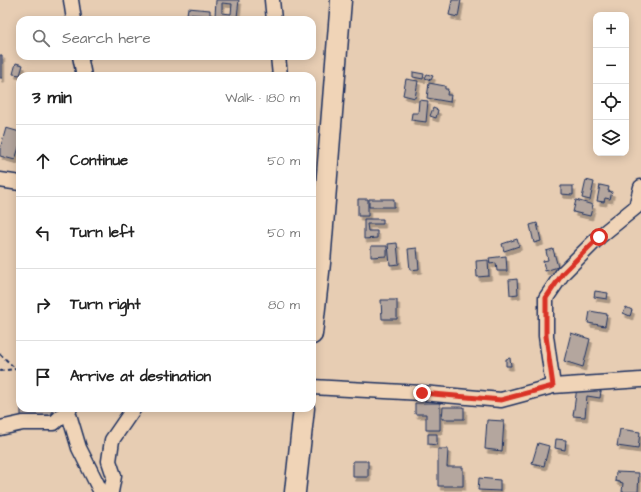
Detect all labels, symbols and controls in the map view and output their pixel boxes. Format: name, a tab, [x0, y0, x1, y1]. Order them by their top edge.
map controls	[593, 12, 629, 156]
button: +	[593, 12, 629, 48]
search box	[16, 16, 316, 60]
icon: search	[30, 27, 52, 49]
text: Search here	[62, 28, 151, 49]
button: −	[593, 48, 629, 84]
button: locate	[593, 84, 629, 120]
text: 3 min	[32, 86, 72, 110]
text: Walk · 180 m	[225, 89, 300, 107]
button: layers	[593, 120, 629, 156]
icon: ahead	[32, 150, 54, 172]
text: Continue	[70, 150, 128, 171]
text: 50 m	[267, 152, 300, 170]
icon: left	[32, 222, 54, 244]
text: Turn left	[70, 222, 134, 243]
text: 50 m	[267, 224, 300, 242]
route start	[590, 228, 608, 246]
icon: right	[32, 294, 54, 316]
text: Turn right	[70, 294, 141, 315]
text: 80 m	[268, 296, 300, 314]
icon: arrive	[32, 366, 54, 388]
text: Arrive at destination	[70, 366, 211, 387]
route end	[413, 384, 431, 402]

